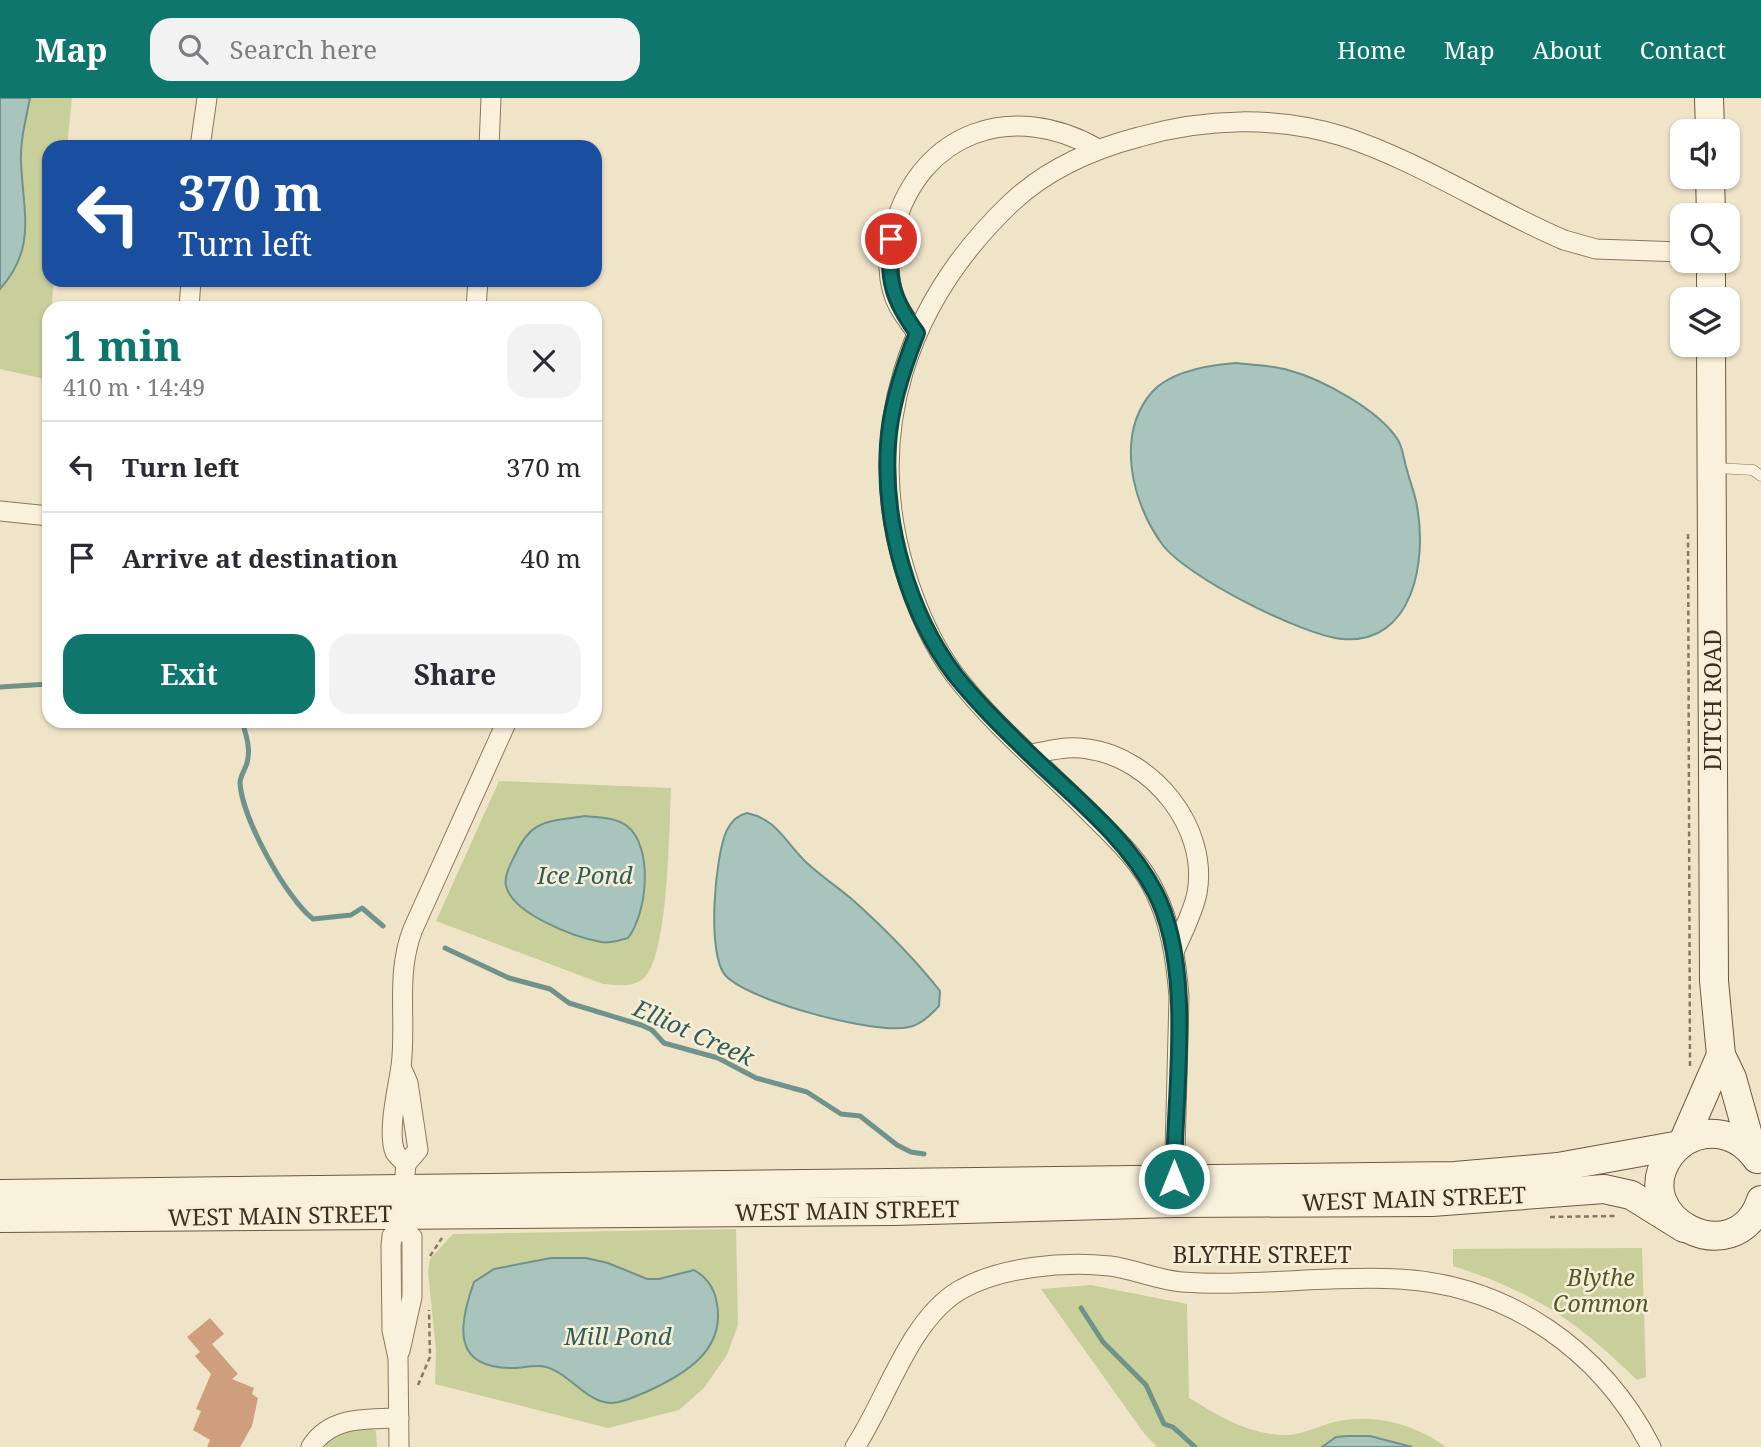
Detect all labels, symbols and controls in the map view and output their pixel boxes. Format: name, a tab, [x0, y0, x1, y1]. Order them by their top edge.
search box	[150, 18, 640, 81]
text: Map	[35, 27, 108, 72]
icon: search	[174, 30, 212, 68]
text: Search here	[230, 31, 377, 67]
text: Home	[1337, 33, 1406, 66]
text: Map	[1444, 33, 1495, 66]
text: About	[1533, 33, 1602, 66]
text: Contact	[1640, 33, 1726, 66]
map controls	[1670, 119, 1740, 357]
button: sound	[1670, 119, 1740, 189]
text: 370 m	[178, 159, 322, 225]
icon: left	[63, 168, 154, 259]
button: search	[1670, 203, 1740, 273]
pin	[861, 209, 921, 269]
icon: arrive	[872, 220, 910, 258]
text: Turn left	[178, 222, 312, 265]
button: layers	[1670, 287, 1740, 357]
text: 1 min	[63, 316, 182, 373]
button: close	[507, 324, 581, 398]
text: 410 m · 14:49	[63, 371, 205, 403]
icon: left	[63, 448, 101, 486]
text: Turn left	[122, 449, 239, 485]
text: 370 m	[506, 449, 581, 485]
icon: arrive	[63, 539, 101, 577]
text: Arrive at destination	[122, 540, 398, 576]
text: 40 m	[521, 540, 581, 576]
street label: DITCH ROAD	[1696, 629, 1728, 771]
button: Exit	[63, 634, 315, 714]
button: Share	[329, 634, 581, 714]
water label: Ice Pond	[536, 858, 633, 891]
water label: Elliot Creek	[628, 990, 761, 1074]
position arrow	[1137, 1142, 1211, 1216]
street label: WEST MAIN STREET	[1301, 1178, 1527, 1218]
street label: WEST MAIN STREET	[735, 1192, 959, 1228]
street label: WEST MAIN STREET	[168, 1197, 392, 1233]
street label: BLYTHE STREET	[1172, 1238, 1352, 1270]
park label: Blythe Common	[1553, 1261, 1649, 1319]
water label: Mill Pond	[563, 1319, 672, 1352]

